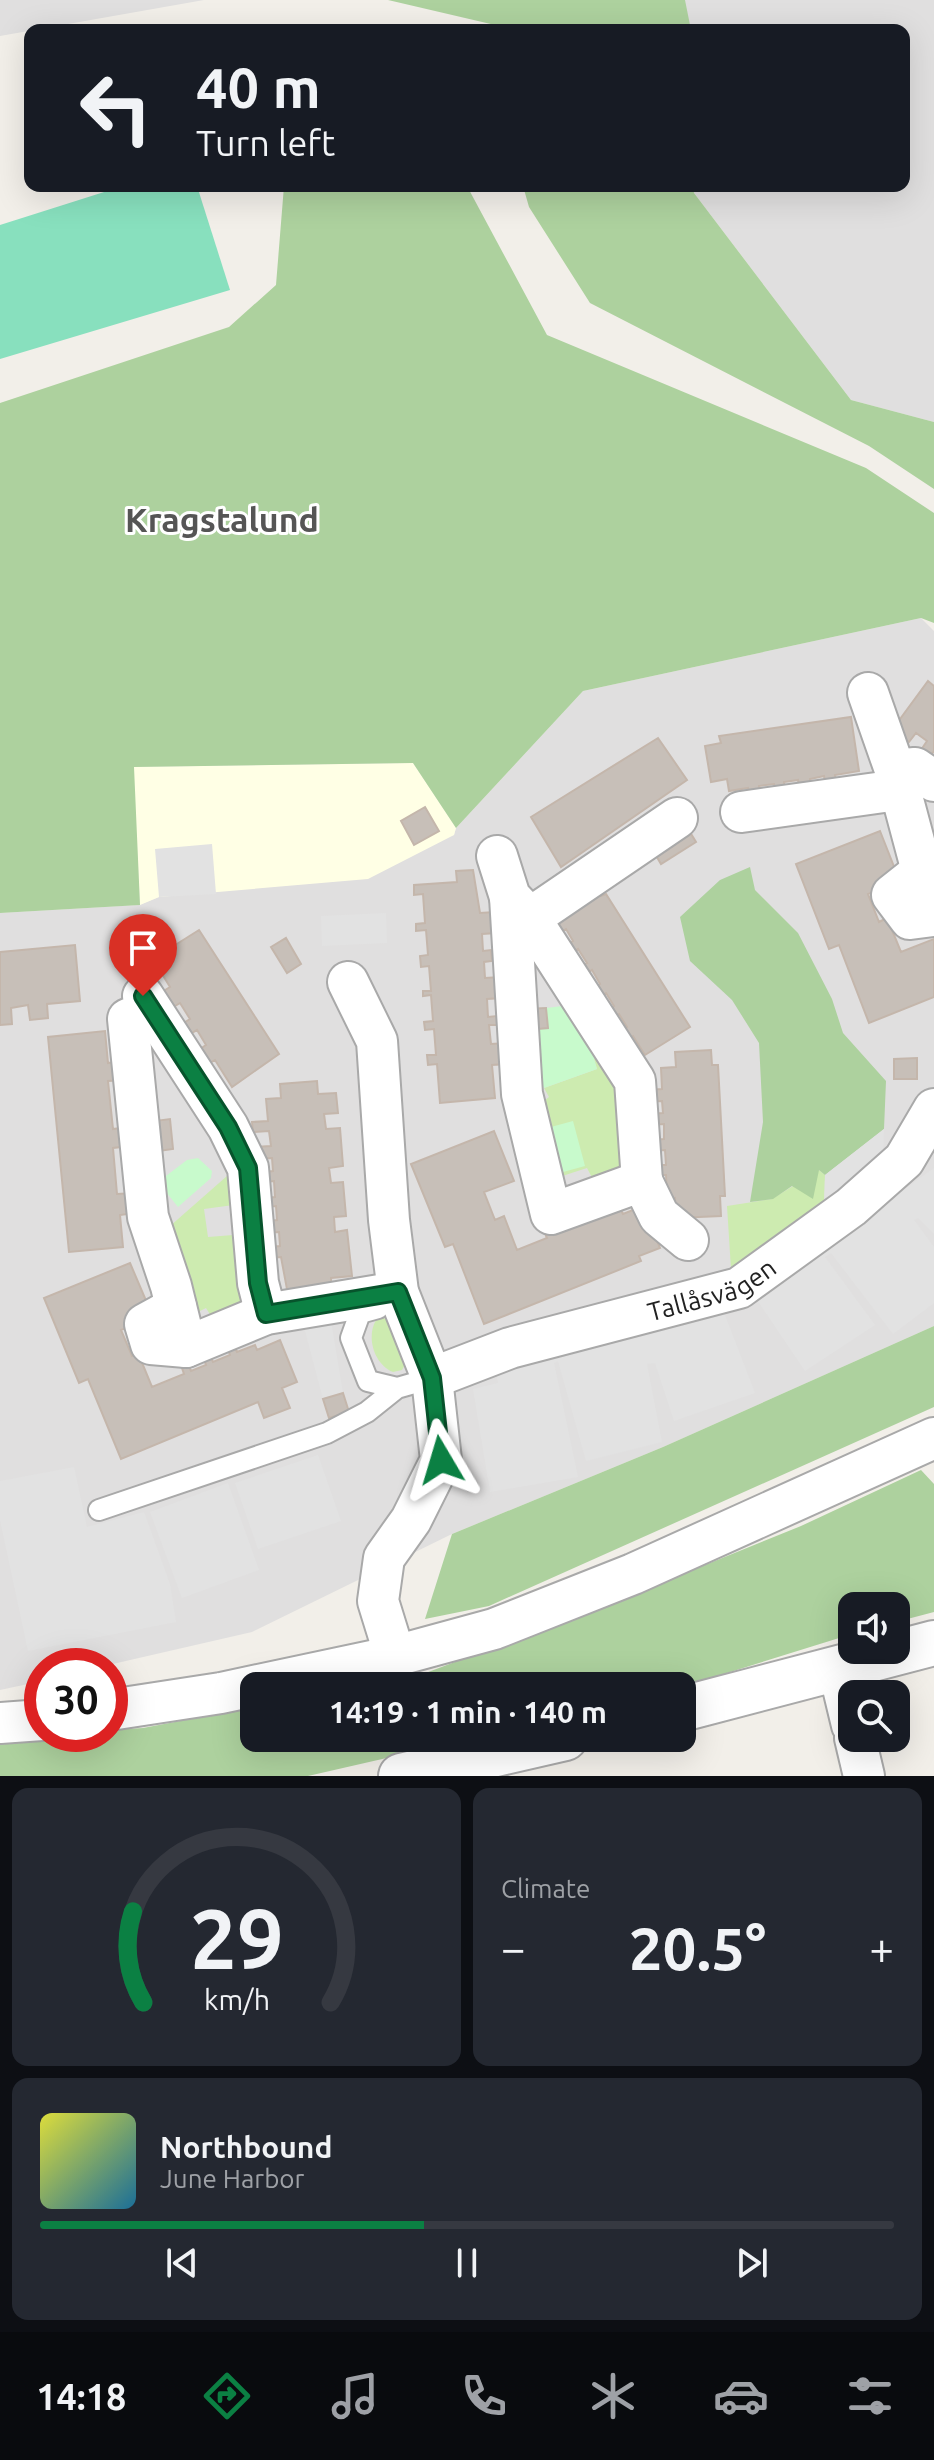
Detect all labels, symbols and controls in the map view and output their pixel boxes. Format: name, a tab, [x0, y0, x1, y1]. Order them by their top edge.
icon: left	[64, 56, 168, 160]
text: 40 m	[196, 56, 321, 119]
text: Turn left	[196, 122, 335, 163]
district label: Kragstalund	[125, 500, 319, 538]
pin	[109, 914, 177, 996]
icon: arrive	[121, 926, 165, 970]
street label: Tallåsvägen	[644, 1252, 781, 1326]
position arrow	[399, 1418, 483, 1502]
map controls	[838, 1592, 910, 1752]
button: sound	[838, 1592, 910, 1664]
speed limit sign: 30	[24, 1648, 128, 1752]
button: search	[838, 1680, 910, 1752]
text: 14:19 · 1 min · 140 m	[329, 1695, 607, 1729]
text: Climate	[501, 1874, 590, 1903]
text: 29	[190, 1891, 283, 1985]
text: 20.5°	[629, 1914, 766, 1981]
text: −	[501, 1923, 526, 1972]
text: +	[869, 1923, 894, 1972]
text: km/h	[204, 1983, 270, 2015]
text: Northbound	[160, 2130, 332, 2164]
text: June Harbor	[160, 2164, 304, 2193]
icon: previous	[160, 2241, 204, 2285]
icon: pause	[445, 2241, 489, 2285]
icon: next	[730, 2241, 774, 2285]
icon: directions	[199, 2368, 255, 2424]
icon: music	[327, 2368, 383, 2424]
icon: phone	[456, 2368, 512, 2424]
icon: climate	[585, 2368, 641, 2424]
icon: car	[713, 2368, 769, 2424]
icon: filters	[842, 2368, 898, 2424]
text: 14:18	[36, 2376, 126, 2417]

